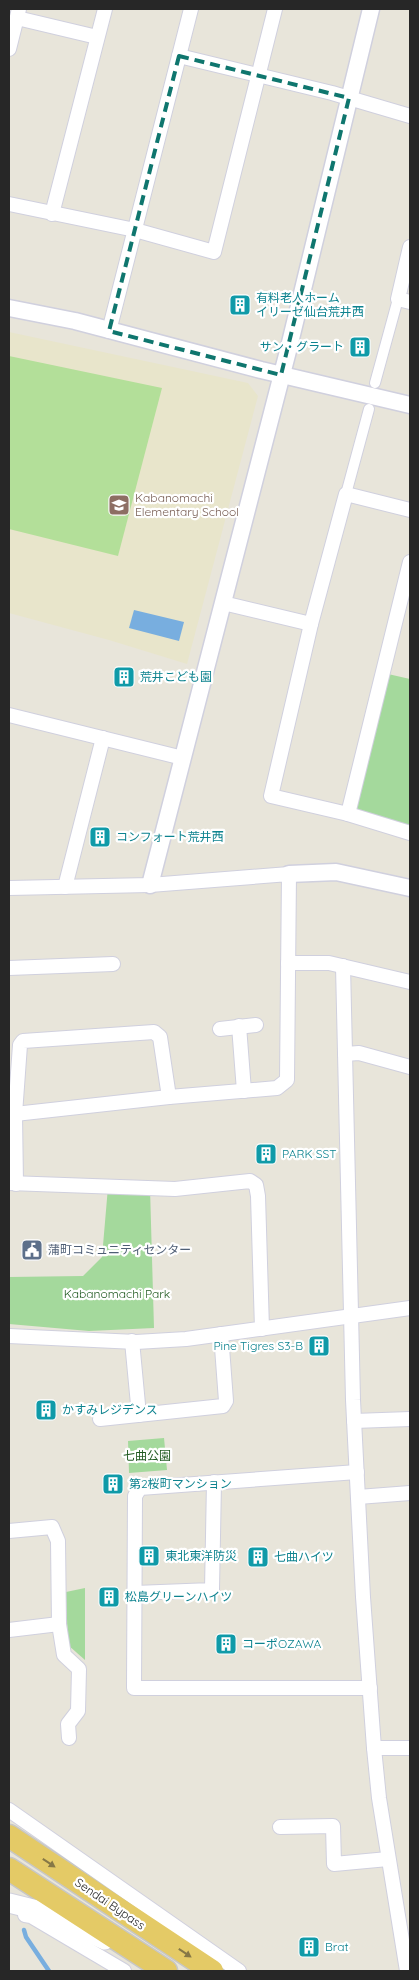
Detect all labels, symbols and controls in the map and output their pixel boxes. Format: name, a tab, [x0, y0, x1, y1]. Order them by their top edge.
place label: 有料老人ホーム イリーゼ仙台荒井西	[256, 290, 364, 319]
building icon: 有料老人ホーム イリーゼ仙台荒井西	[228, 293, 252, 317]
building icon: サン・グラート	[348, 335, 372, 359]
place label: サン・グラート	[260, 339, 344, 354]
place label: Kabanomachi Elementary School	[135, 490, 239, 519]
school or university icon: Kabanomachi Elementary School	[107, 493, 131, 517]
building icon: 荒井こども園	[112, 665, 136, 689]
place label: 荒井こども園	[140, 669, 212, 684]
building icon: コンフォート荒井西	[88, 825, 112, 849]
place label: コンフォート荒井西	[116, 829, 224, 844]
building icon: PARK SST	[254, 1142, 278, 1166]
place label: PARK SST	[282, 1146, 337, 1161]
public building icon: 蒲町コミュニティセンター	[20, 1238, 44, 1262]
place label: 蒲町コミュニティセンター	[48, 1242, 191, 1257]
park label: Kabanomachi Park	[64, 1286, 170, 1301]
building icon: Pine Tigres S3-B	[307, 1334, 331, 1358]
place label: Pine Tigres S3-B	[213, 1338, 303, 1353]
building icon: かすみレジデンス	[34, 1398, 58, 1422]
place label: かすみレジデンス	[62, 1402, 158, 1417]
park label: 七曲公園	[123, 1448, 171, 1463]
building icon: 第2桜町マンション	[101, 1472, 125, 1496]
place label: 第2桜町マンション	[129, 1476, 232, 1491]
building icon: 東北東洋防災	[137, 1544, 161, 1568]
building icon: 七曲ハイツ	[246, 1545, 270, 1569]
place label: 東北東洋防災	[165, 1548, 237, 1563]
place label: 七曲ハイツ	[274, 1549, 334, 1564]
building icon: 松島グリーンハイツ	[97, 1585, 121, 1609]
place label: 松島グリーンハイツ	[125, 1589, 232, 1604]
building icon: コーポOZAWA	[214, 1632, 238, 1656]
place label: コーポOZAWA	[242, 1636, 322, 1651]
one-way arrow	[43, 1858, 56, 1868]
street label: Sendai Bypass	[72, 1875, 148, 1933]
building icon: Brat	[297, 1935, 321, 1959]
place label: Brat	[325, 1939, 349, 1954]
one-way arrow	[178, 1948, 192, 1958]

